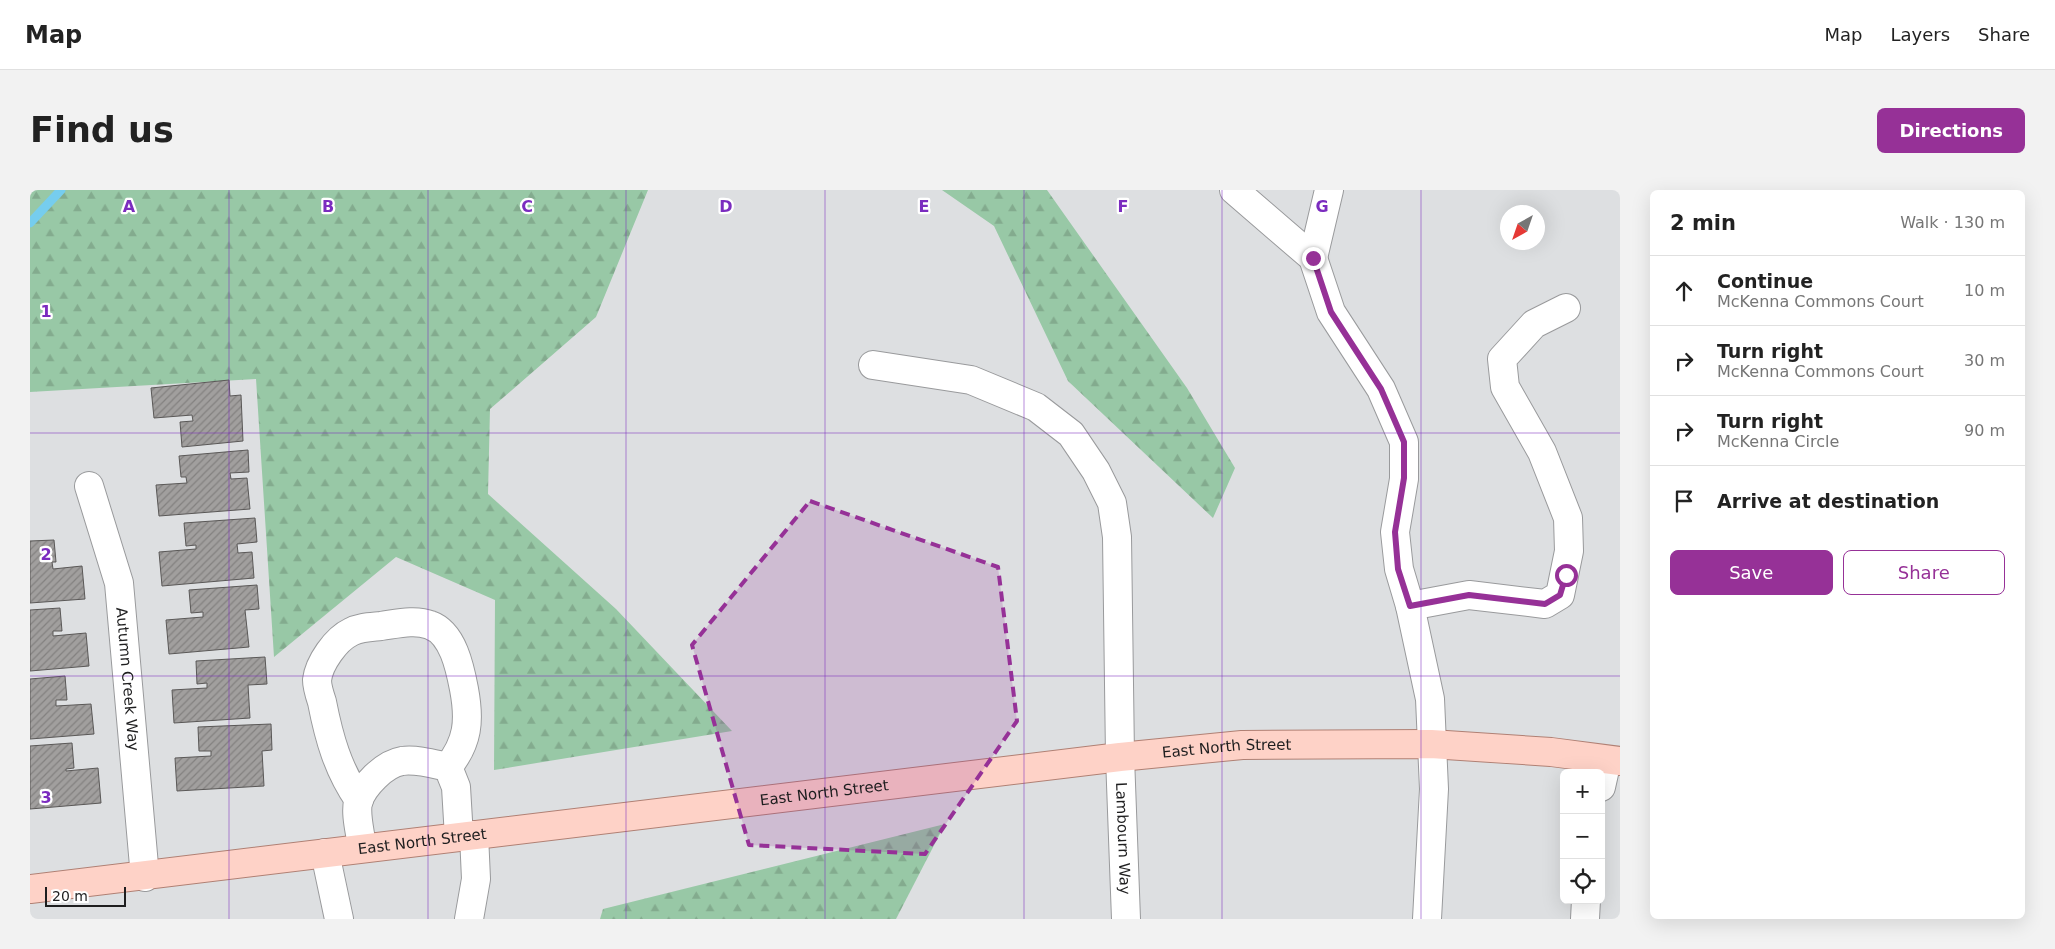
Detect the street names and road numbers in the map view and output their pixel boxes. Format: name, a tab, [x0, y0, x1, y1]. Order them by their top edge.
street label: Autumn Creek Way	[112, 606, 143, 752]
street label: East North Street	[1161, 736, 1291, 762]
street label: East North Street	[759, 776, 890, 810]
street label: Lambourn Way	[1112, 782, 1134, 895]
street label: East North Street	[357, 825, 488, 858]

